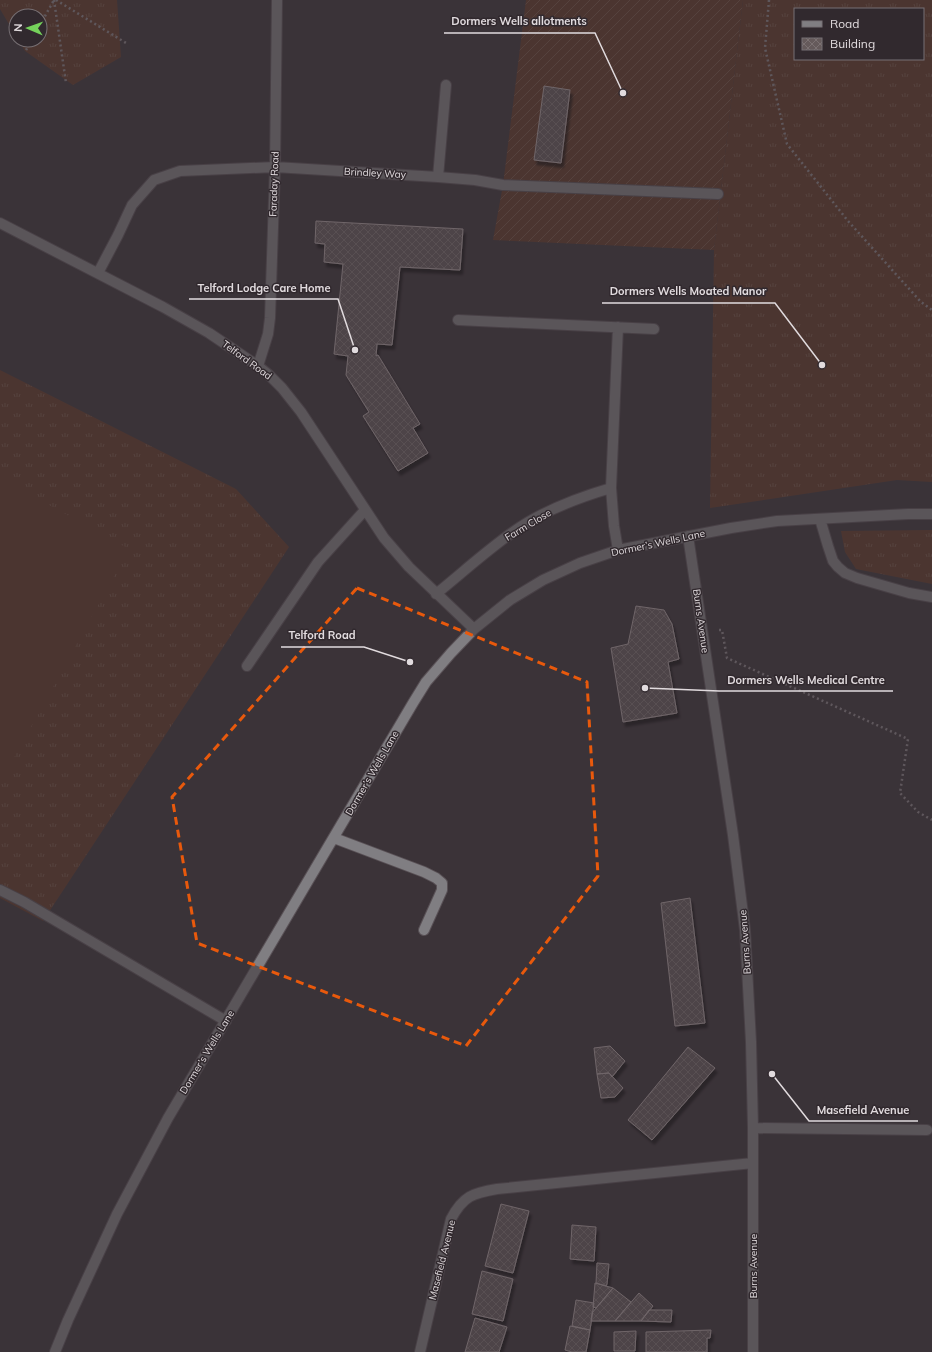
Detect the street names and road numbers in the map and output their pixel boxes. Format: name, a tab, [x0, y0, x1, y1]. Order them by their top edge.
street label: Faraday Road	[266, 151, 282, 217]
street label: Brindley Way	[344, 165, 407, 181]
street label: Telford Road	[219, 337, 275, 383]
street label: Farm Close	[502, 506, 554, 544]
street label: Dormer’s Wells Lane	[610, 527, 706, 559]
street label: Burns Avenue	[690, 588, 712, 654]
street label: Dormer’s Wells Lane	[342, 728, 402, 818]
street label: Burns Avenue	[736, 909, 754, 975]
street label: Dormer’s Wells Lane	[177, 1008, 237, 1096]
street label: Masefield Avenue	[426, 1219, 458, 1301]
street label: Burns Avenue	[747, 1234, 760, 1298]

